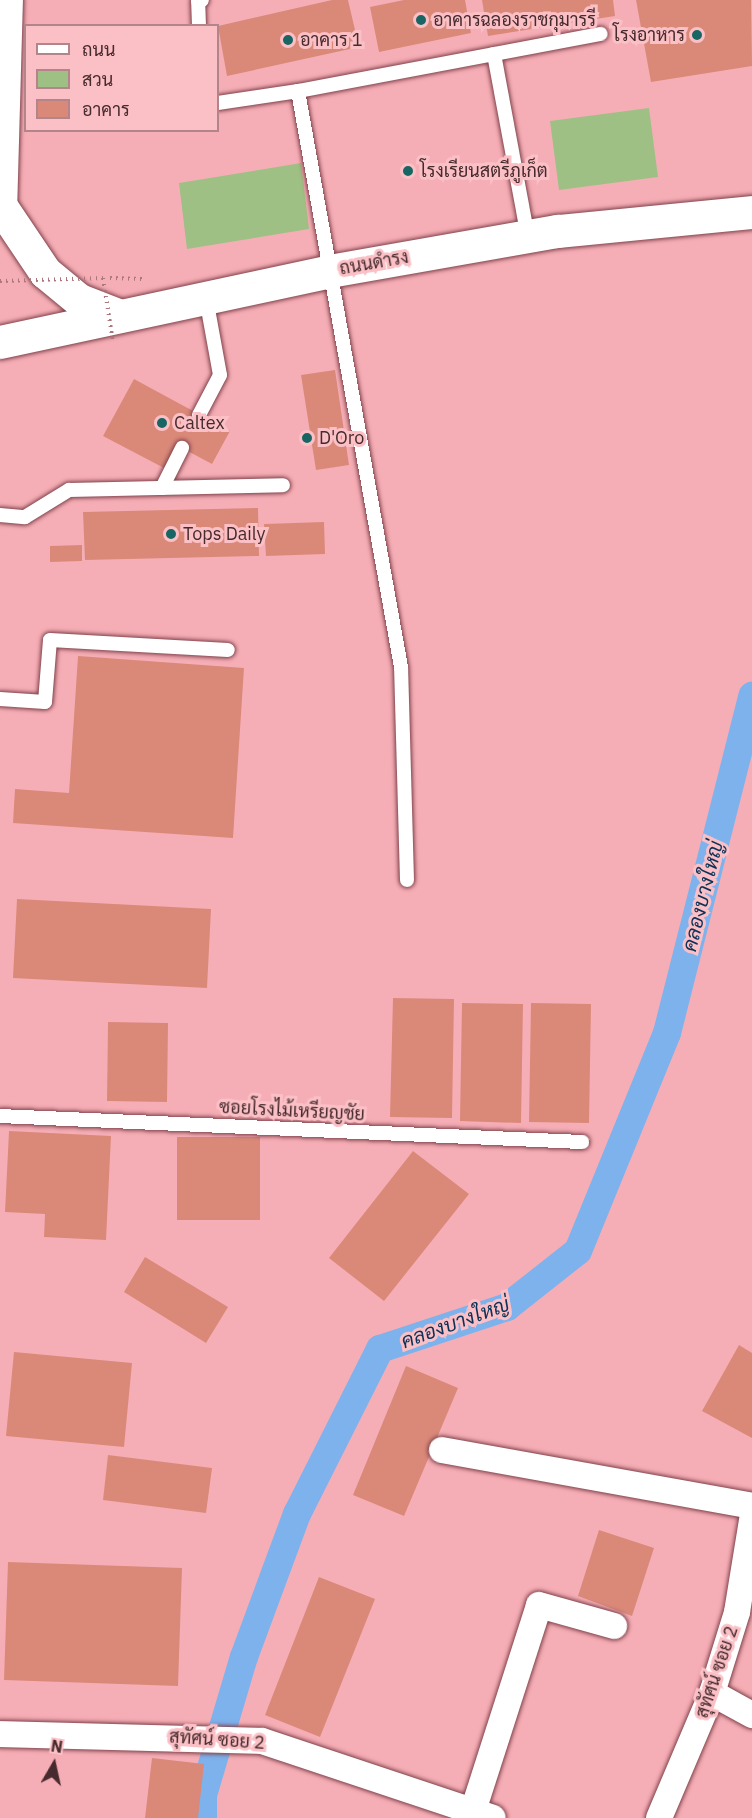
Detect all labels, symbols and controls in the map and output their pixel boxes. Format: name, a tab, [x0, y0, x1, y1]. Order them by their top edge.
place label: อาคารฉลองราชกุมารรี	[433, 9, 596, 31]
marker: อาคารฉลองราชกุมารรี	[414, 13, 428, 27]
legend	[24, 24, 219, 132]
place label: โรงอาหาร	[613, 24, 685, 46]
marker: โรงอาหาร	[690, 28, 704, 42]
place label: อาคาร 1	[300, 29, 363, 51]
marker: อาคาร 1	[281, 33, 295, 47]
text: ถนน	[82, 38, 115, 61]
text: สวน	[82, 68, 113, 91]
text: อาคาร	[82, 98, 130, 121]
place label: โรงเรียนสตรีภูเก็ต	[420, 160, 548, 182]
marker: โรงเรียนสตรีภูเก็ต	[401, 164, 415, 178]
street label: ถนนดำรง	[338, 246, 410, 280]
place label: Caltex	[174, 412, 225, 434]
marker: Caltex	[155, 416, 169, 430]
place label: D'Oro	[319, 427, 364, 449]
marker: D'Oro	[300, 431, 314, 445]
place label: Tops Daily	[183, 523, 266, 545]
marker: Tops Daily	[164, 527, 178, 541]
water label: คลองบางใหญ่	[677, 838, 727, 954]
street label: ซอยโรงไม้เหรียญชัย	[219, 1096, 365, 1126]
water label: คลองบางใหญ่	[398, 1291, 512, 1353]
street label: สุทัศน์ ซอย 2	[691, 1623, 743, 1721]
street label: สุทัศน์ ซอย 2	[168, 1726, 266, 1754]
north arrow	[24, 1734, 84, 1794]
text: N	[50, 1735, 64, 1757]

